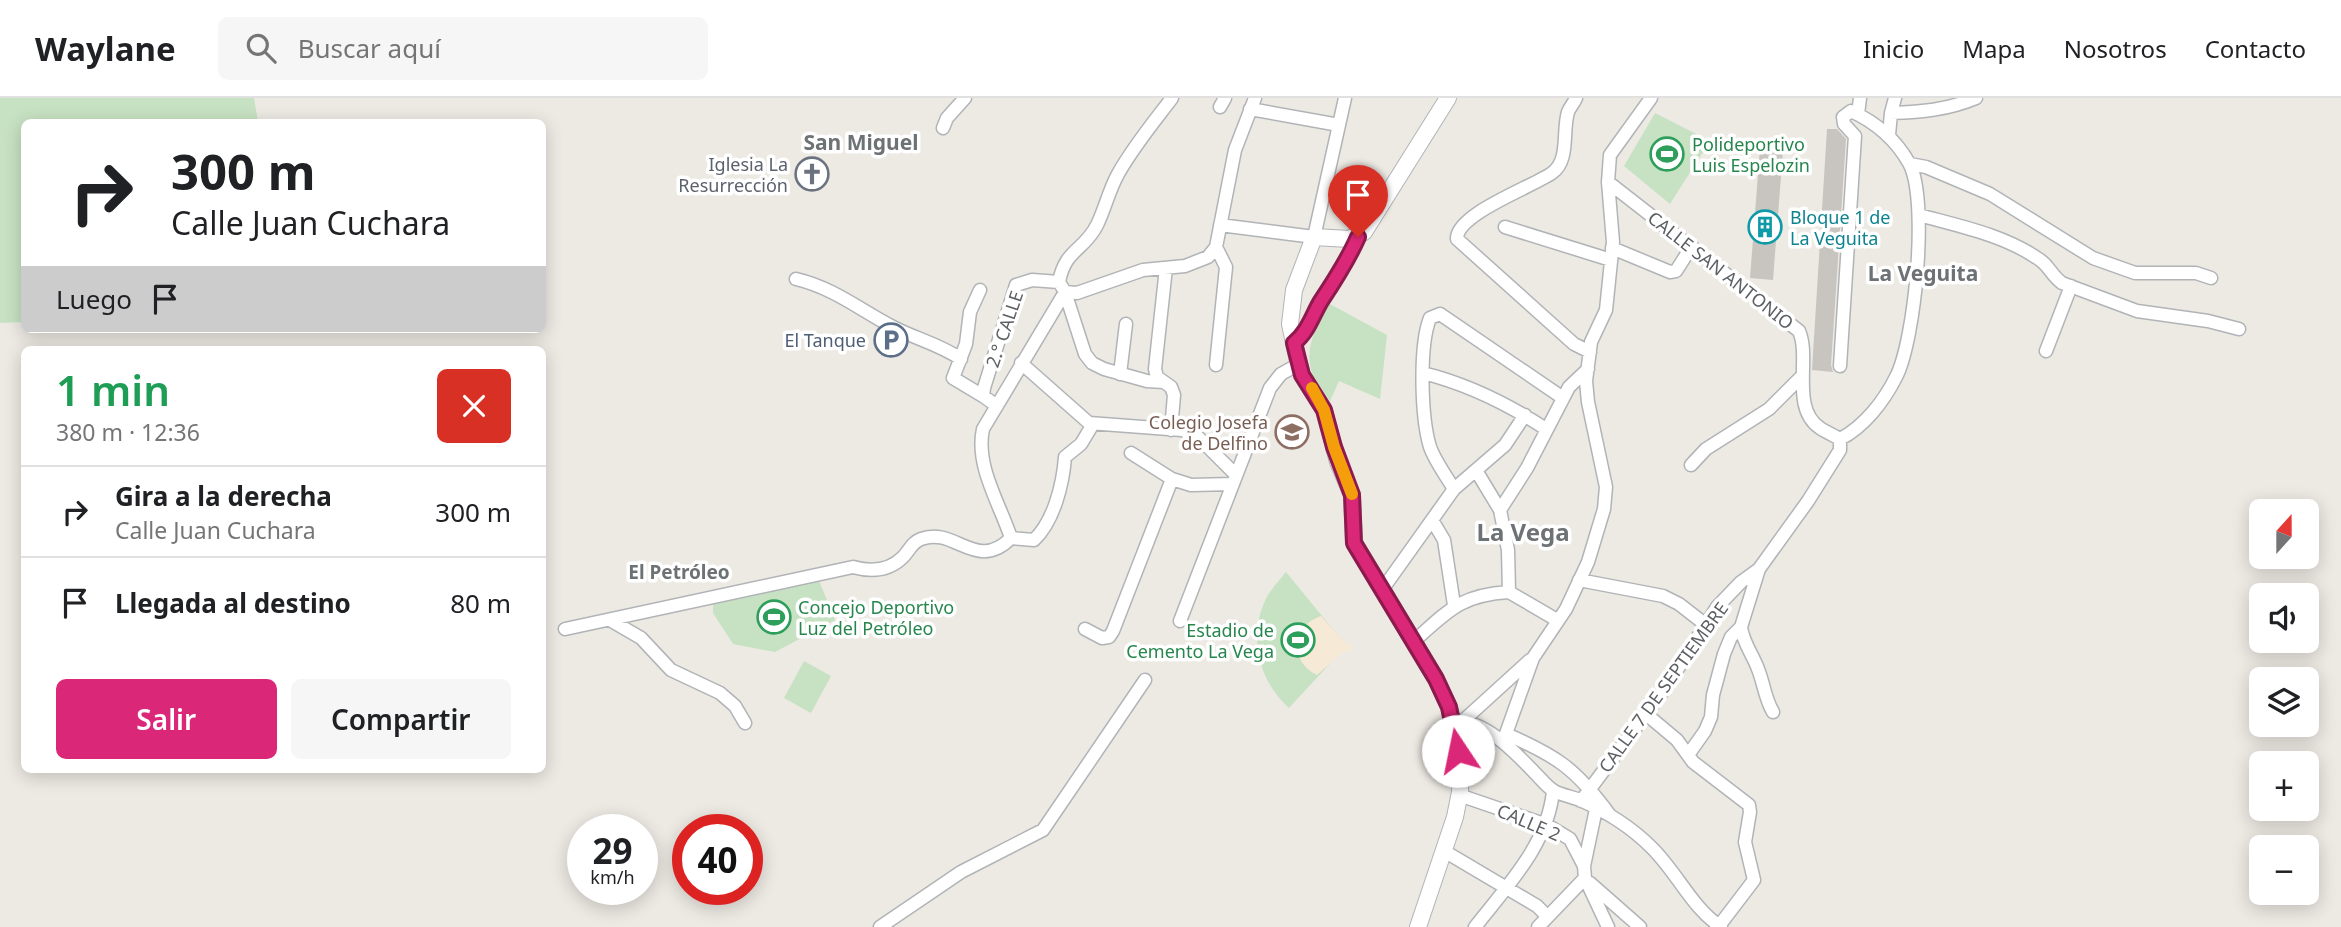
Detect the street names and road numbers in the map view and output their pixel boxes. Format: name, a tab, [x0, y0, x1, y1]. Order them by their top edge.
street label: CALLE SAN ANTONIO	[1643, 205, 1799, 335]
street label: 2.° CALLE	[980, 288, 1028, 370]
street label: CALLE 7 DE SEPTIEMBRE	[1593, 597, 1733, 777]
street label: CALLE 2	[1494, 798, 1564, 846]

